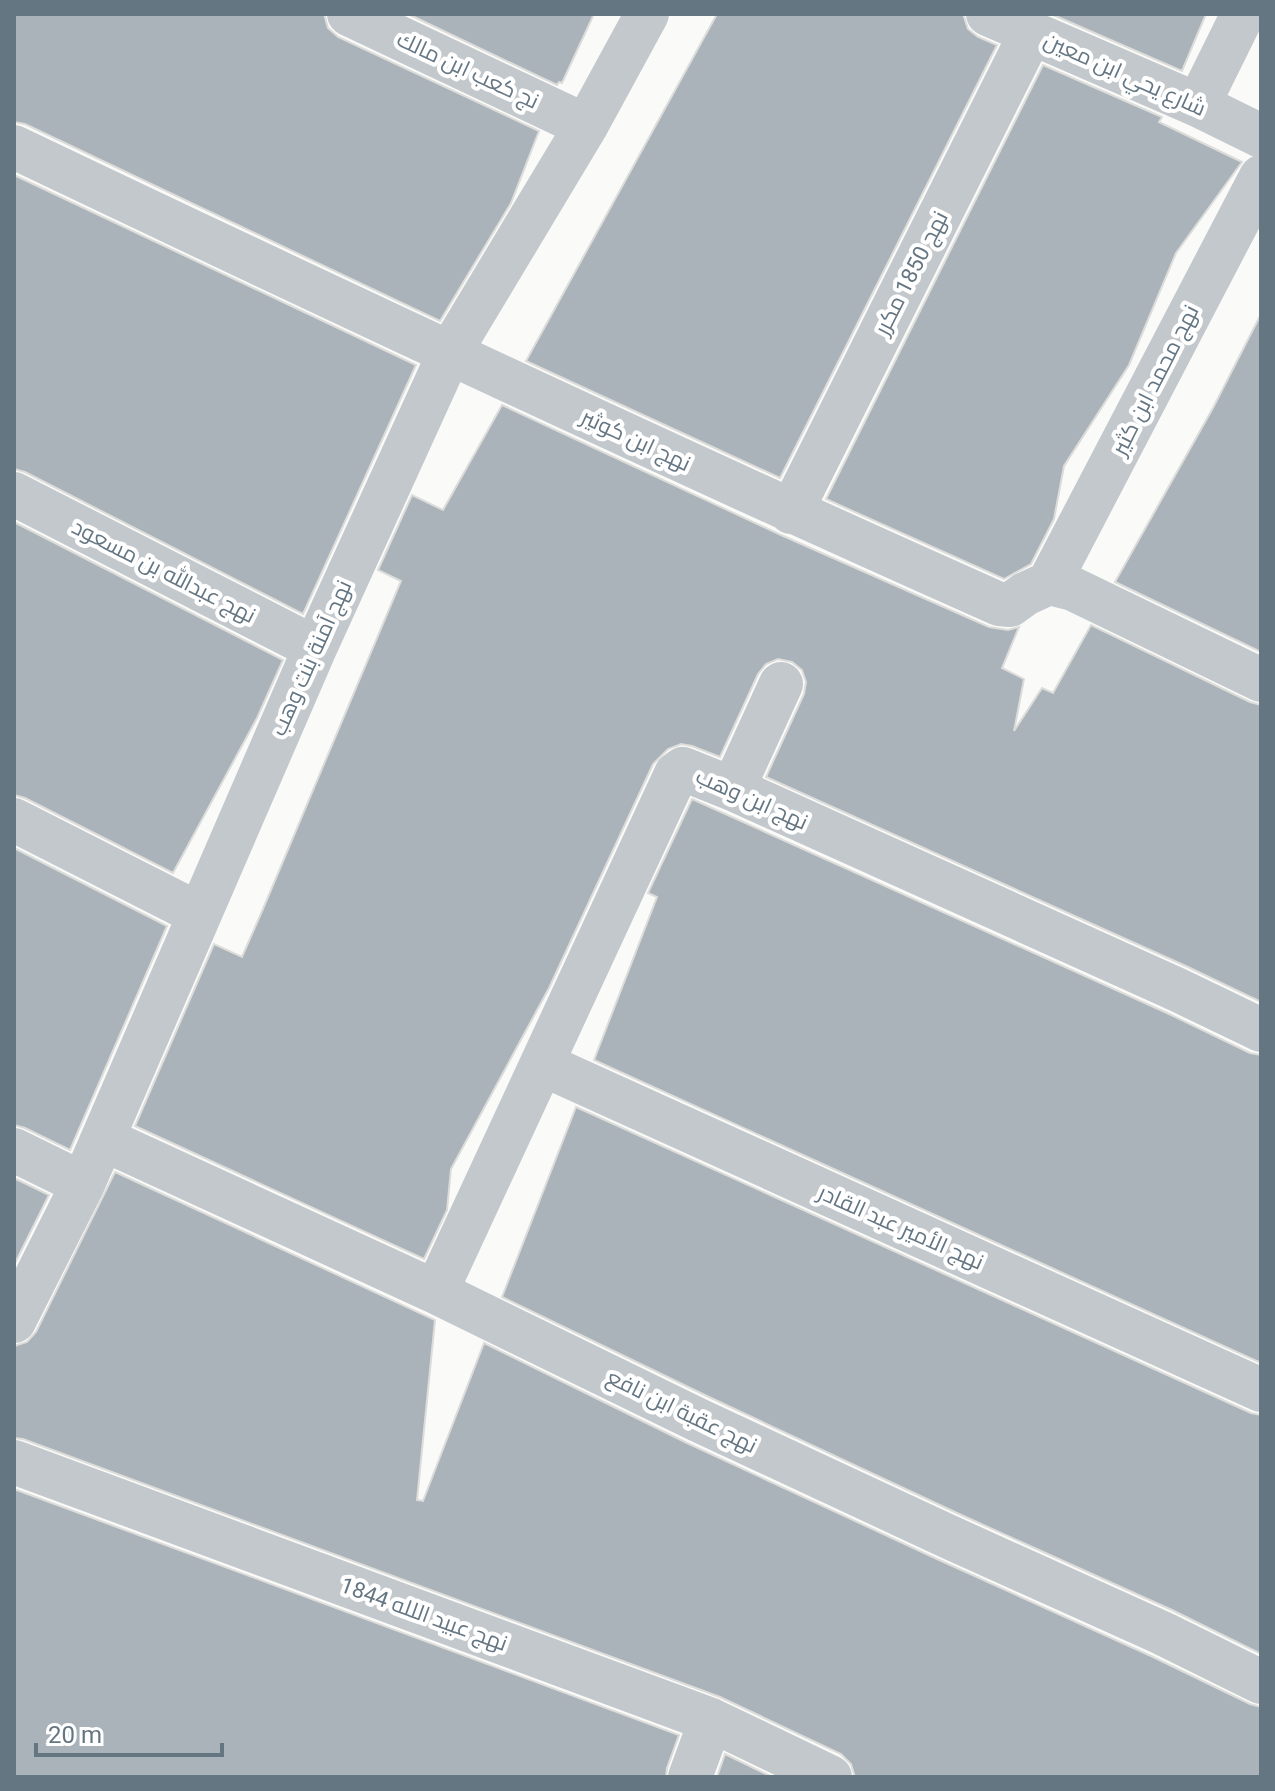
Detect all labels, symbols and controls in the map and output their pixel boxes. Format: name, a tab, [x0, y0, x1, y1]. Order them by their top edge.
street label: نج كعب ابن مالك	[392, 26, 543, 116]
street label: شارع يحي ابن معين	[1038, 27, 1210, 125]
street label: نهج 1850 مكرر	[868, 207, 955, 342]
street label: نهج محمد ابن كثير	[1105, 301, 1205, 462]
street label: نهج ابن كوثير	[575, 403, 695, 478]
street label: نهج عبدالله بن مسعود	[67, 512, 261, 630]
street label: نهج آمنة بنت وهب	[265, 576, 358, 740]
street label: نهج ابن وهب	[691, 763, 812, 837]
street label: نهج الأمير عبد القادر	[812, 1179, 987, 1276]
street label: نهج عقبة ابن نافع	[602, 1364, 761, 1460]
street label: نهج عبيد اللله 1844	[336, 1572, 511, 1658]
scale bar	[36, 1707, 222, 1757]
text: 20 m	[48, 1721, 102, 1749]

